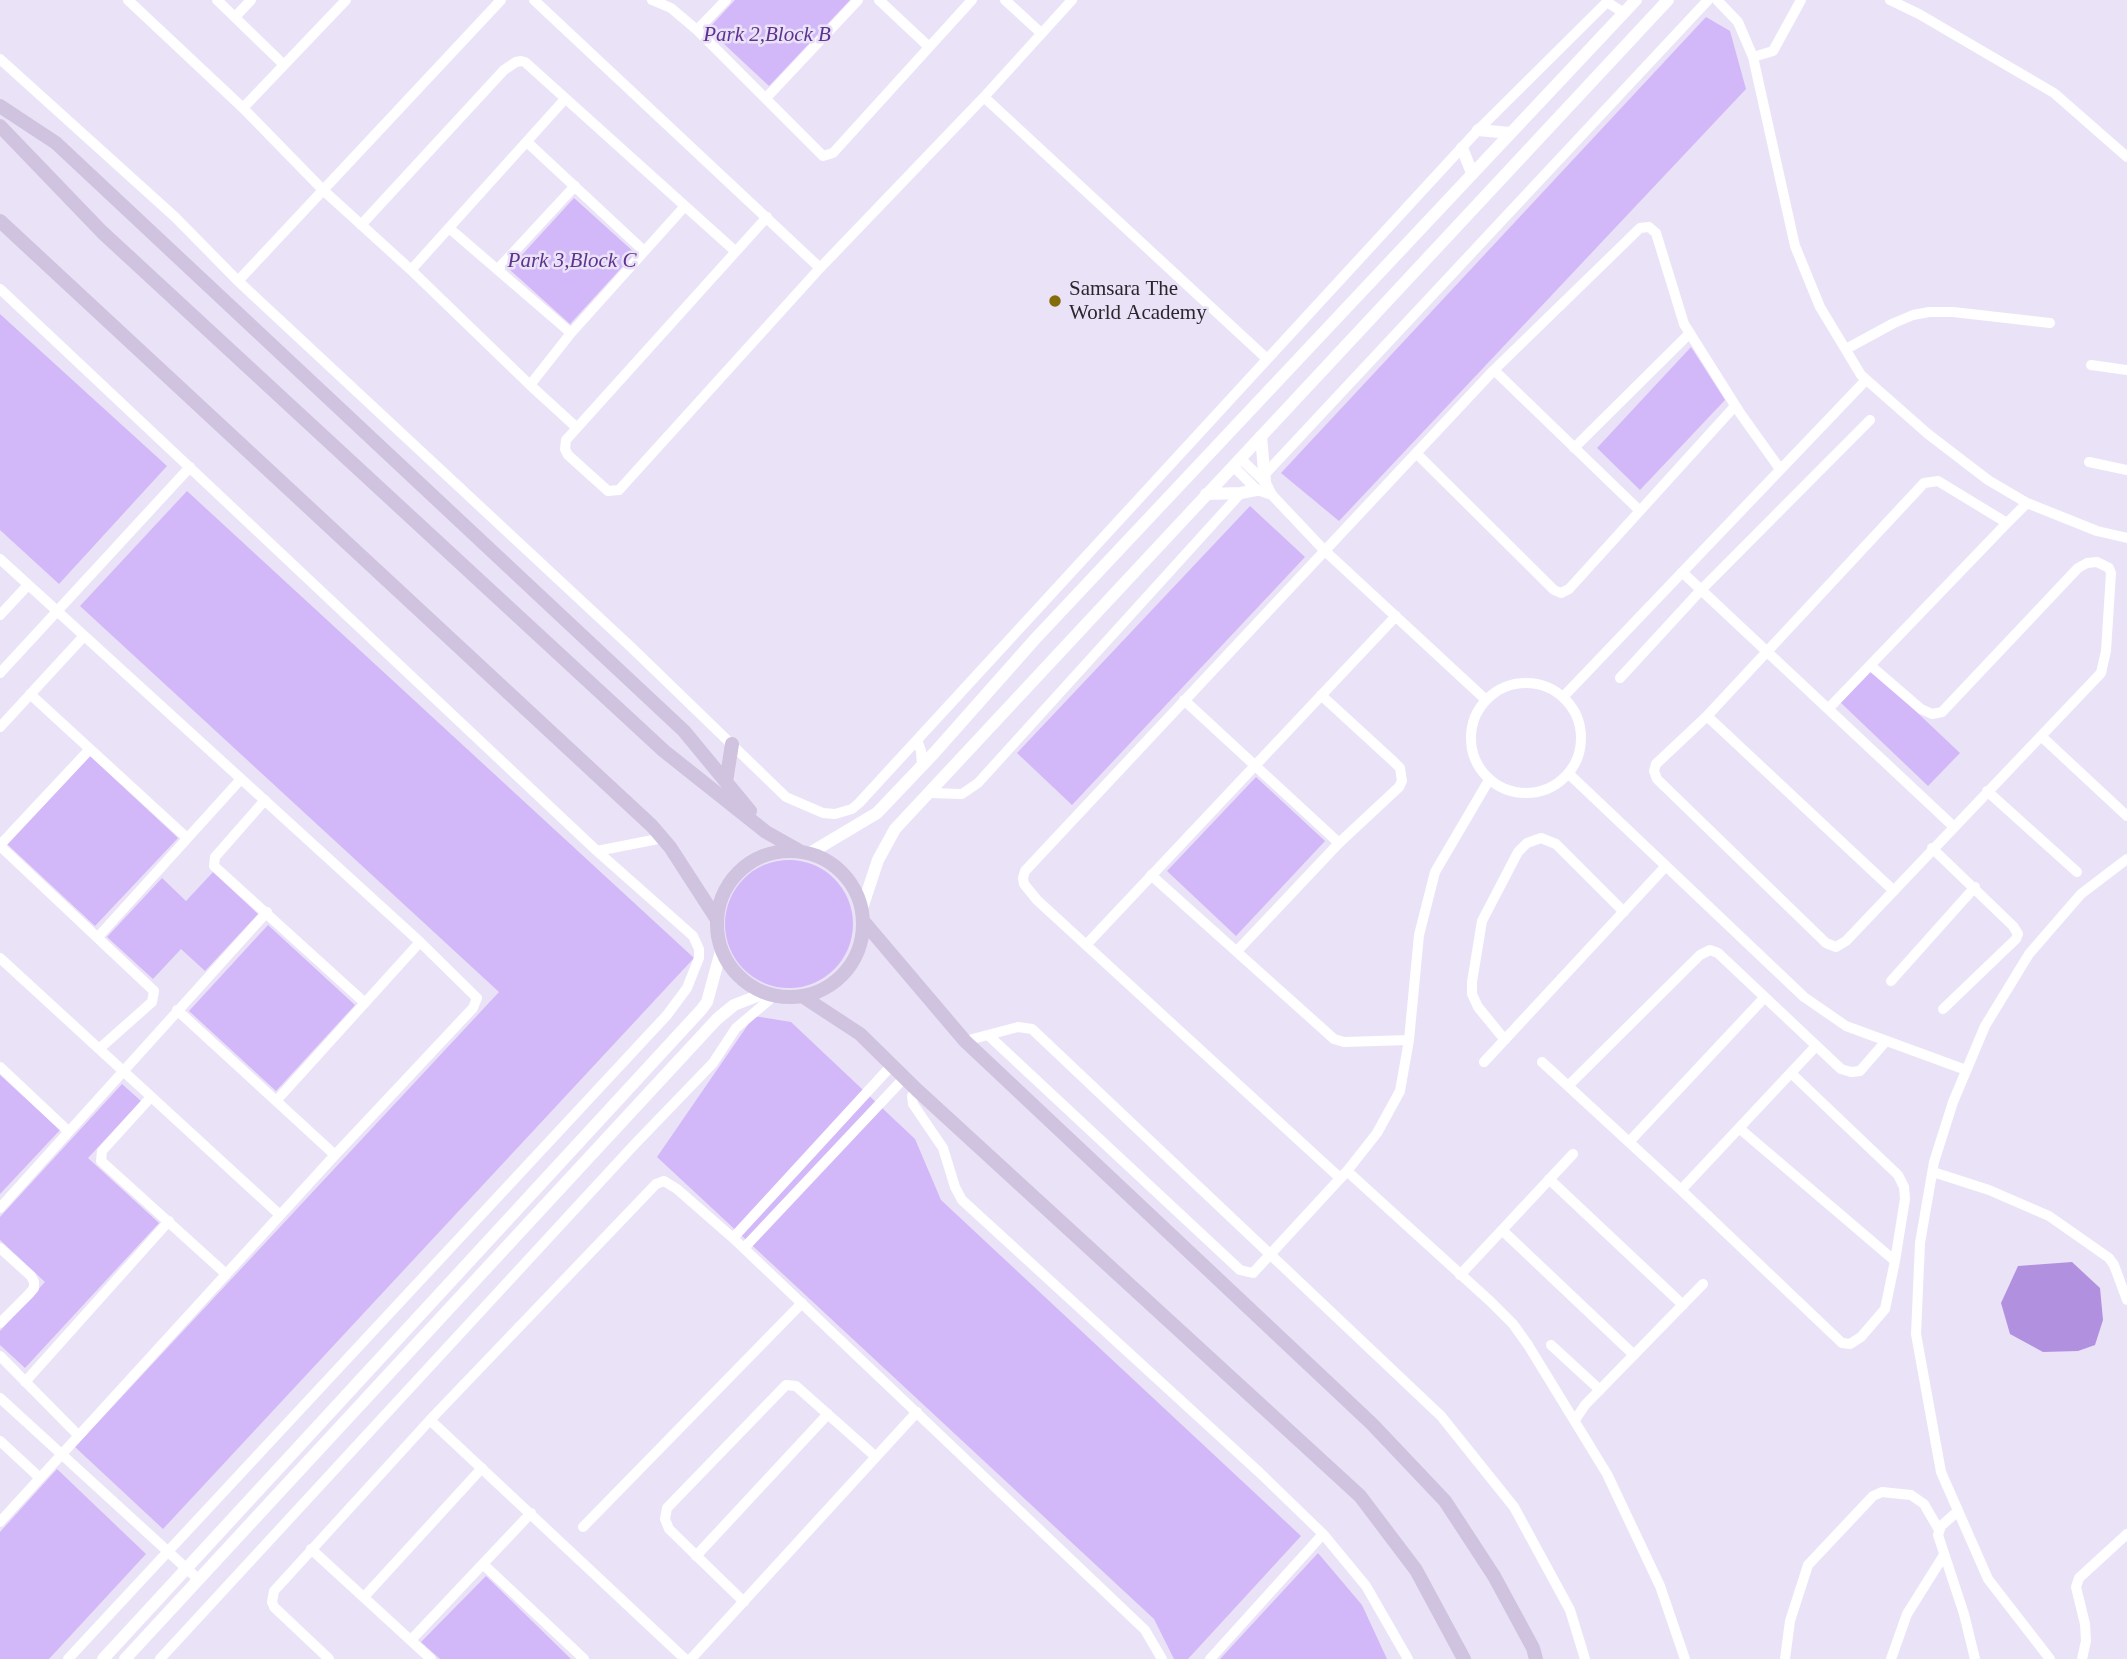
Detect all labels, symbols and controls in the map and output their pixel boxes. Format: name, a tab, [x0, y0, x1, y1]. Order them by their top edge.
park label: Park 2,Block B	[703, 22, 831, 48]
park label: Park 3,Block C	[508, 248, 636, 274]
place label: Samsara The World Academy	[1069, 276, 1207, 326]
marker: Samsara The World Academy	[1047, 293, 1063, 309]

